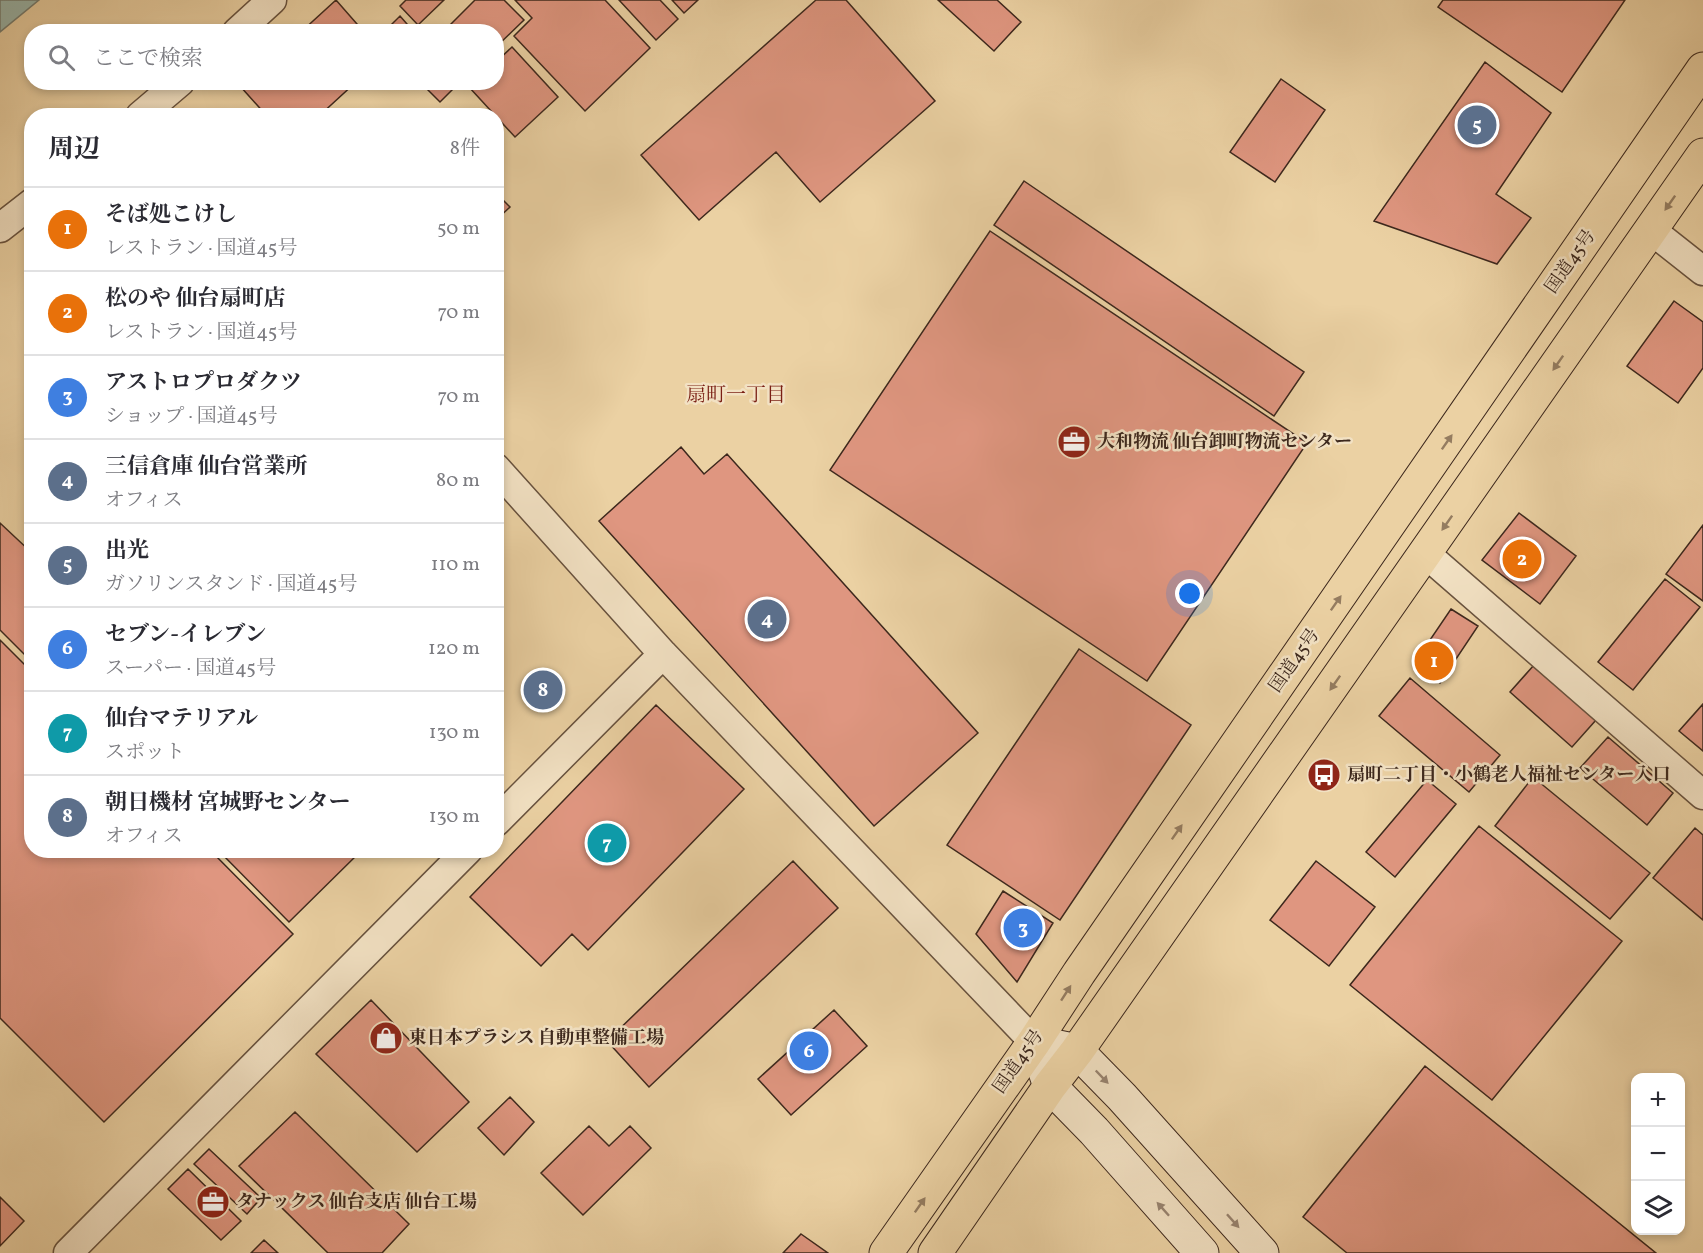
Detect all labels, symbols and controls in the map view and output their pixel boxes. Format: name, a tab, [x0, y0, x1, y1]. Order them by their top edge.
search box	[24, 24, 504, 90]
icon: search	[45, 41, 78, 74]
text: ここで検索	[93, 44, 203, 75]
pin: 5	[1458, 102, 1496, 148]
text: 周辺	[48, 132, 100, 168]
text: 8件	[450, 135, 480, 163]
one-way arrow	[1664, 195, 1676, 211]
text: そば処こけし	[105, 200, 237, 231]
text: 1	[63, 215, 72, 243]
text: 50 m	[437, 215, 480, 243]
street label: 国道45号	[1540, 225, 1602, 299]
text: レストラン · 国道45号	[105, 235, 297, 263]
text: 松のや 仙台扇町店	[105, 284, 285, 315]
text: 2	[62, 299, 73, 327]
text: 70 m	[437, 299, 480, 327]
text: レストラン · 国道45号	[105, 319, 297, 347]
one-way arrow	[1552, 355, 1564, 371]
text: アストロプロダクツ	[105, 368, 302, 399]
district label: 扇町一丁目	[686, 382, 786, 410]
text: 3	[62, 383, 73, 411]
text: 70 m	[437, 383, 480, 411]
text: ショップ · 国道45号	[105, 403, 277, 431]
office icon: 大和物流 仙台卸町物流センター	[1056, 424, 1092, 460]
place label: 大和物流 仙台卸町物流センター	[1097, 430, 1352, 455]
one-way arrow	[1441, 434, 1452, 451]
text: 三信倉庫 仙台営業所	[105, 452, 307, 483]
text: 4	[61, 467, 74, 495]
text: 80 m	[436, 467, 480, 495]
text: オフィス	[105, 487, 183, 515]
one-way arrow	[1441, 515, 1453, 531]
text: 出光	[105, 536, 149, 567]
pin: 2	[1502, 536, 1541, 582]
text: 5	[63, 551, 72, 579]
text: 110 m	[431, 551, 480, 579]
text: ガソリンスタンド · 国道45号	[105, 571, 357, 599]
your location	[1175, 579, 1204, 608]
one-way arrow	[1330, 595, 1342, 611]
pin: 4	[748, 596, 786, 642]
text: セブン-イレブン	[105, 620, 266, 651]
street label: 国道45号	[1264, 624, 1326, 698]
text: 6	[62, 635, 73, 663]
text: 120 m	[428, 635, 480, 663]
pin: 1	[1414, 638, 1454, 684]
text: スーパー · 国道45号	[105, 655, 276, 683]
pin: 8	[524, 668, 562, 712]
one-way arrow	[1330, 675, 1341, 691]
text: 仙台マテリアル	[105, 704, 258, 735]
text: 7	[63, 719, 72, 747]
text: 130 m	[429, 719, 480, 747]
text: スポット	[105, 739, 185, 767]
bus stop icon: 扇町二丁目・小鶴老人福祉センター入口	[1306, 757, 1342, 793]
place label: 扇町二丁目・小鶴老人福祉センター入口	[1347, 763, 1670, 788]
text: 朝日機材 宮城野センター	[105, 788, 351, 819]
text: 8	[62, 803, 73, 831]
text: 130 m	[429, 803, 480, 831]
pin: 7	[588, 820, 626, 866]
text: オフィス	[105, 823, 183, 851]
one-way arrow	[1171, 824, 1182, 840]
pin: 3	[1004, 906, 1042, 950]
one-way arrow	[1060, 985, 1072, 1001]
shop icon: 東日本プラシス 自動車整備工場	[368, 1020, 404, 1056]
street label: 国道45号	[988, 1025, 1050, 1099]
place label: 東日本プラシス 自動車整備工場	[409, 1026, 664, 1051]
pin: 6	[790, 1028, 828, 1074]
one-way arrow	[1094, 1069, 1108, 1083]
map controls	[1631, 1073, 1685, 1235]
button: +	[1631, 1073, 1685, 1127]
button: −	[1631, 1127, 1685, 1181]
button: layers	[1631, 1181, 1685, 1235]
office icon: タナックス 仙台支店 仙台工場	[195, 1184, 231, 1220]
place label: タナックス 仙台支店 仙台工場	[236, 1190, 477, 1215]
one-way arrow	[914, 1197, 925, 1213]
one-way arrow	[1157, 1202, 1170, 1217]
one-way arrow	[1226, 1213, 1239, 1228]

